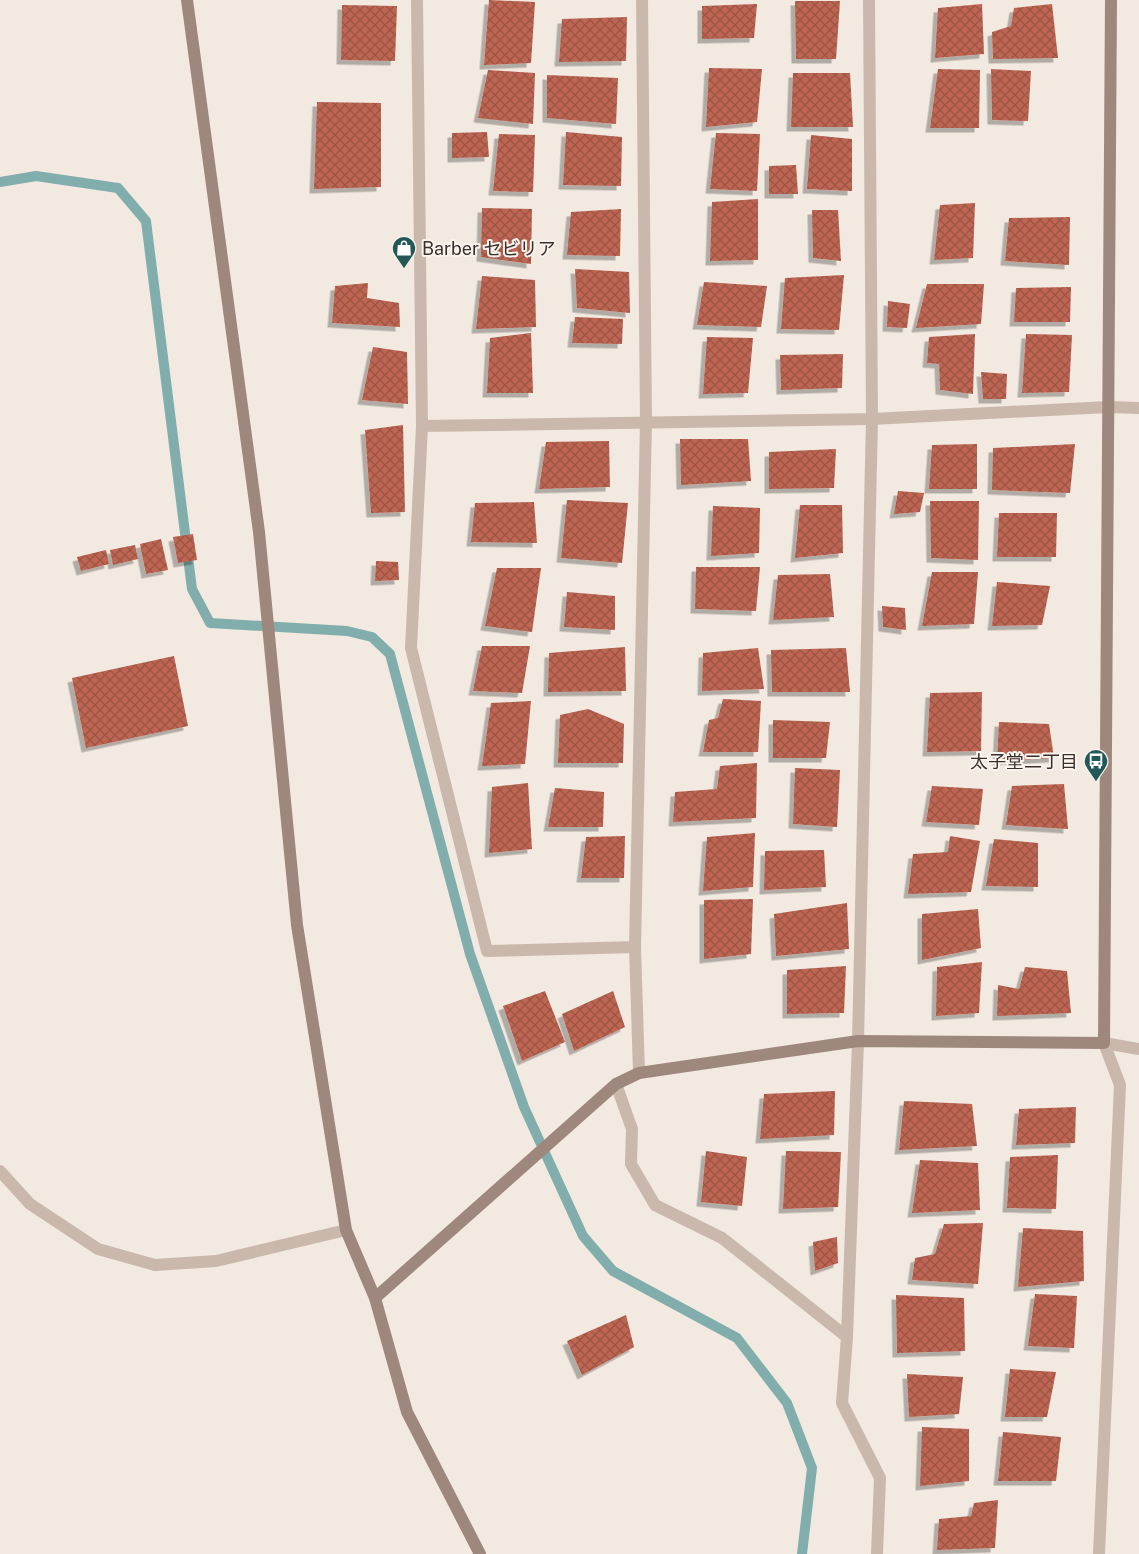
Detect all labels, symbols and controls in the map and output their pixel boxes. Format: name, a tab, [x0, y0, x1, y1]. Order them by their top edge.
shop icon: Barber セビリア	[391, 235, 417, 269]
place label: Barber セビリア	[422, 238, 555, 259]
bus stop icon: 太子堂二丁目	[1083, 748, 1109, 782]
place label: 太子堂二丁目	[970, 751, 1078, 772]

